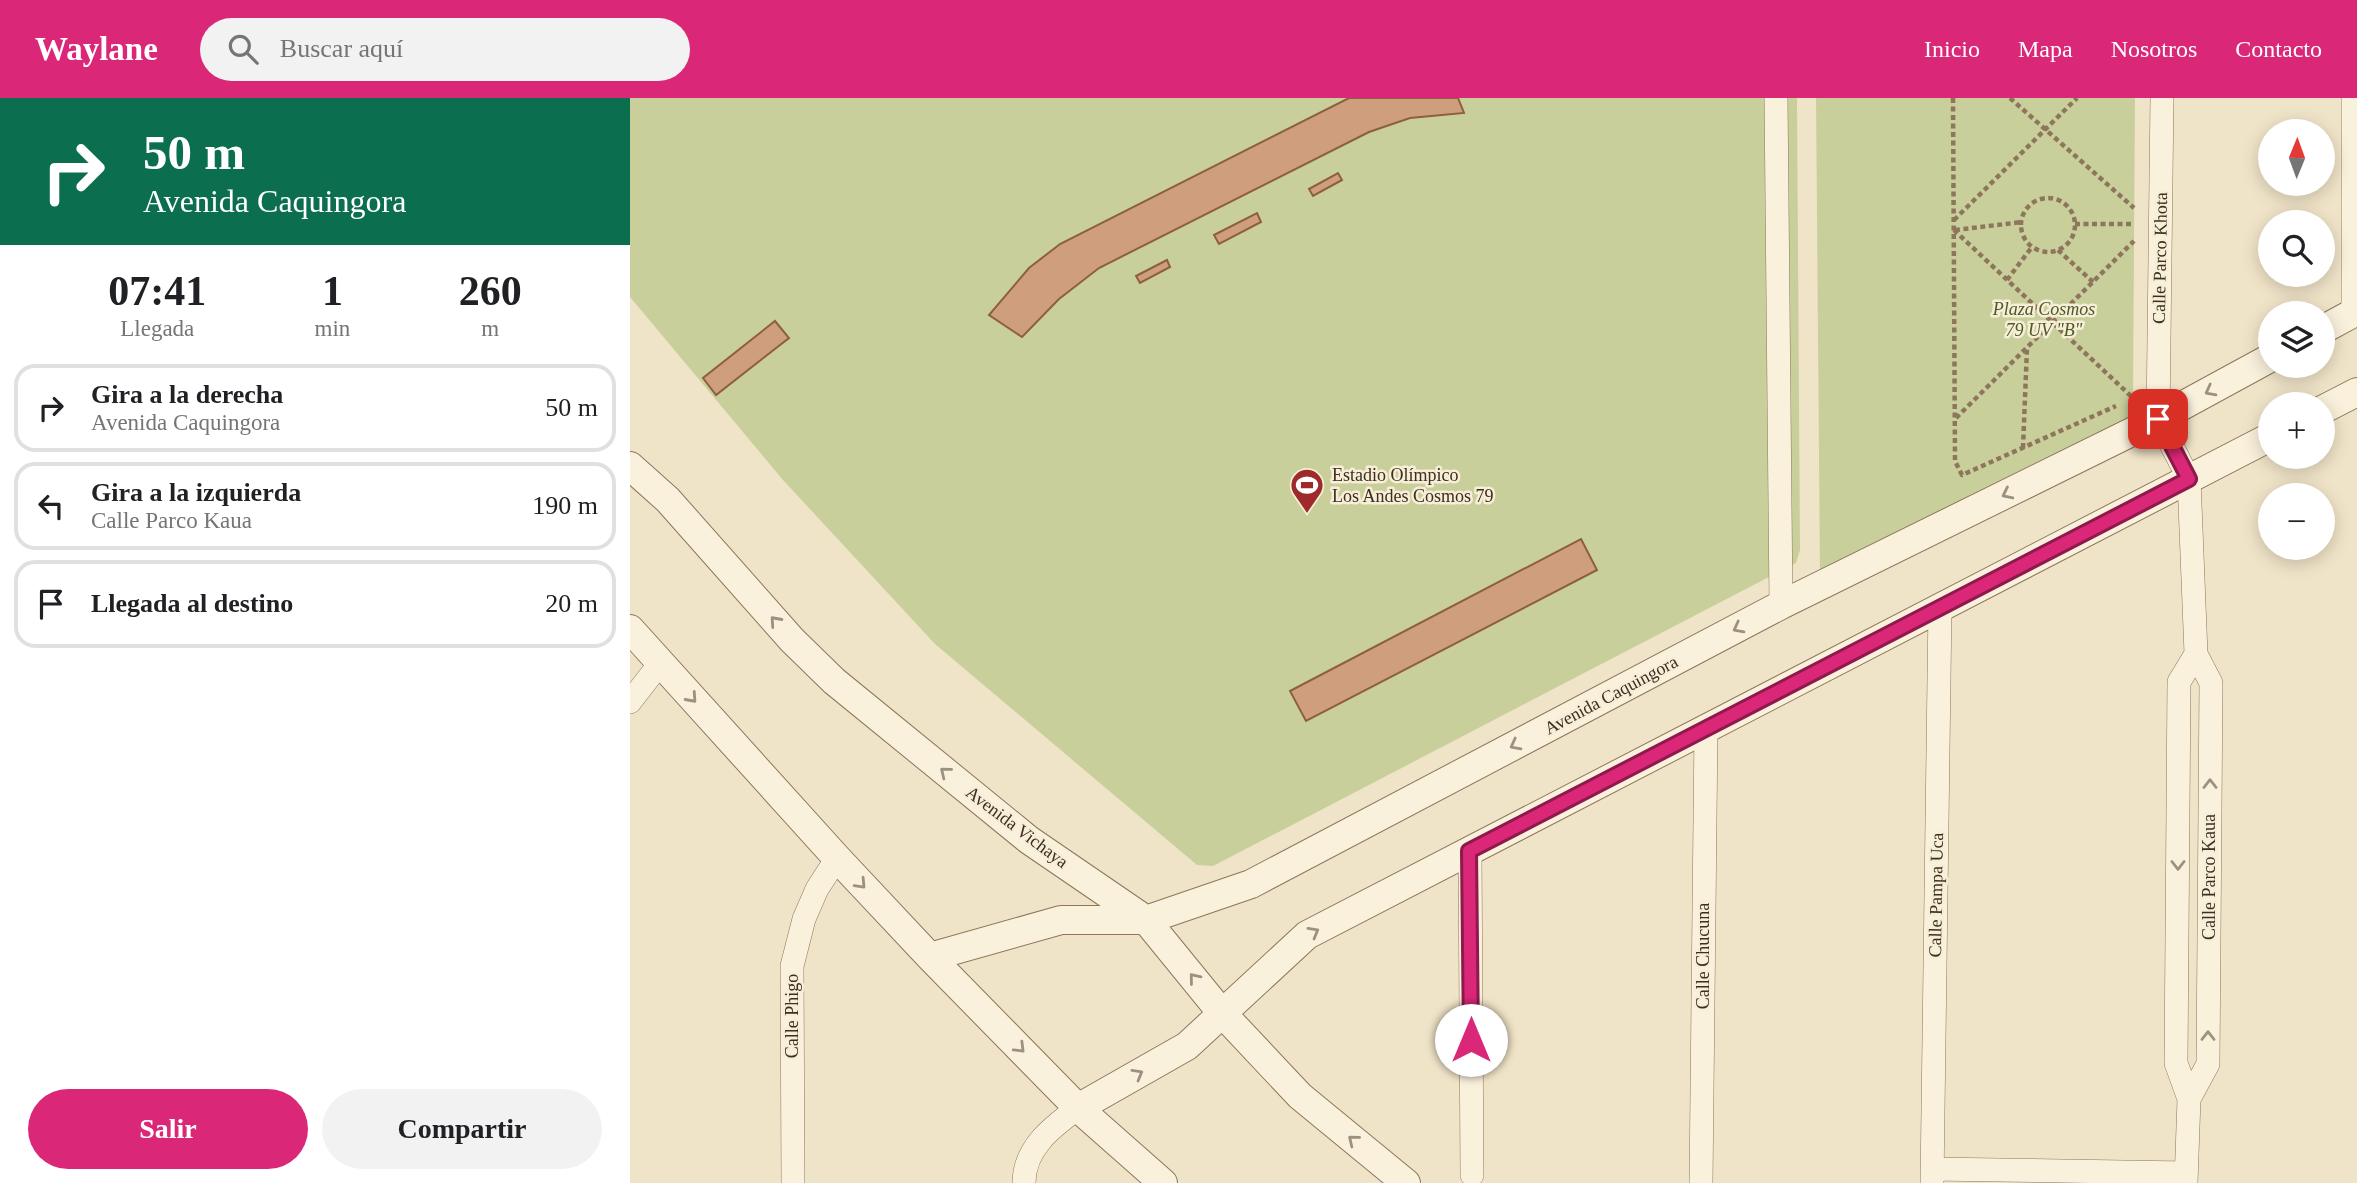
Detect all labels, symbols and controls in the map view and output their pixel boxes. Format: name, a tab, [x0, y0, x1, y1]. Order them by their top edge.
search box	[200, 18, 690, 81]
icon: search	[224, 30, 262, 68]
text: Waylane	[35, 31, 158, 67]
text: Buscar aquí	[280, 34, 403, 63]
text: Inicio	[1924, 36, 1980, 62]
text: Mapa	[2018, 36, 2073, 62]
text: Nosotros	[2111, 36, 2197, 62]
text: Contacto	[2235, 36, 2322, 62]
north arrow	[2258, 119, 2334, 196]
map controls	[2258, 119, 2335, 560]
text: 50 m	[143, 125, 245, 180]
icon: right	[28, 126, 119, 217]
text: Avenida Caquingora	[143, 183, 406, 219]
street label: Calle Parco Khota	[2149, 192, 2171, 324]
button: search	[2258, 210, 2335, 287]
text: 07:41	[108, 268, 206, 314]
text: 1	[322, 268, 343, 314]
text: 260	[459, 268, 522, 314]
park label: Plaza Cosmos 79 UV "B"	[1992, 299, 2095, 340]
button: layers	[2258, 301, 2335, 378]
text: Llegada	[120, 316, 194, 341]
text: min	[315, 316, 350, 341]
text: m	[481, 316, 499, 341]
text: Gira a la derecha	[91, 380, 283, 409]
one-way arrow	[2204, 382, 2217, 396]
icon: right	[32, 389, 70, 427]
pin	[2128, 389, 2188, 449]
button: +	[2258, 392, 2335, 469]
text: 50 m	[545, 393, 598, 422]
icon: arrive	[2139, 400, 2177, 438]
text: Avenida Caquingora	[91, 410, 280, 435]
place label: Estadio Olímpico Los Andes Cosmos 79	[1332, 465, 1494, 506]
sports icon: Estadio Olímpico Los Andes Cosmos 79	[1288, 466, 1326, 515]
text: Gira a la izquierda	[91, 478, 301, 507]
button: −	[2258, 483, 2335, 560]
one-way arrow	[2002, 485, 2014, 499]
icon: left	[32, 487, 70, 525]
text: 190 m	[532, 491, 598, 520]
text: Calle Parco Kaua	[91, 508, 252, 533]
icon: arrive	[32, 585, 70, 623]
text: Llegada al destino	[91, 589, 293, 618]
text: 20 m	[545, 589, 598, 618]
one-way arrow	[771, 616, 783, 629]
one-way arrow	[1733, 620, 1745, 634]
street label: Avenida Caquingora	[1541, 651, 1681, 739]
one-way arrow	[684, 690, 696, 703]
one-way arrow	[1509, 737, 1522, 751]
one-way arrow	[940, 767, 952, 780]
one-way arrow	[2202, 778, 2218, 789]
street label: Avenida Vichaya	[962, 782, 1072, 872]
street label: Calle Parco Kaua	[2199, 814, 2219, 940]
street label: Calle Pampa Uca	[1925, 832, 1947, 958]
one-way arrow	[2170, 860, 2185, 871]
one-way arrow	[853, 876, 866, 889]
street label: Calle Chucuna	[1693, 903, 1713, 1009]
one-way arrow	[1306, 927, 1319, 940]
street label: Calle Phigo	[782, 974, 802, 1058]
one-way arrow	[1189, 974, 1202, 986]
position arrow	[1434, 1003, 1508, 1077]
one-way arrow	[2200, 1030, 2216, 1041]
one-way arrow	[1011, 1040, 1024, 1053]
one-way arrow	[1130, 1069, 1143, 1082]
button: Salir	[28, 1089, 308, 1169]
button: Compartir	[322, 1089, 602, 1169]
one-way arrow	[1348, 1136, 1361, 1148]

